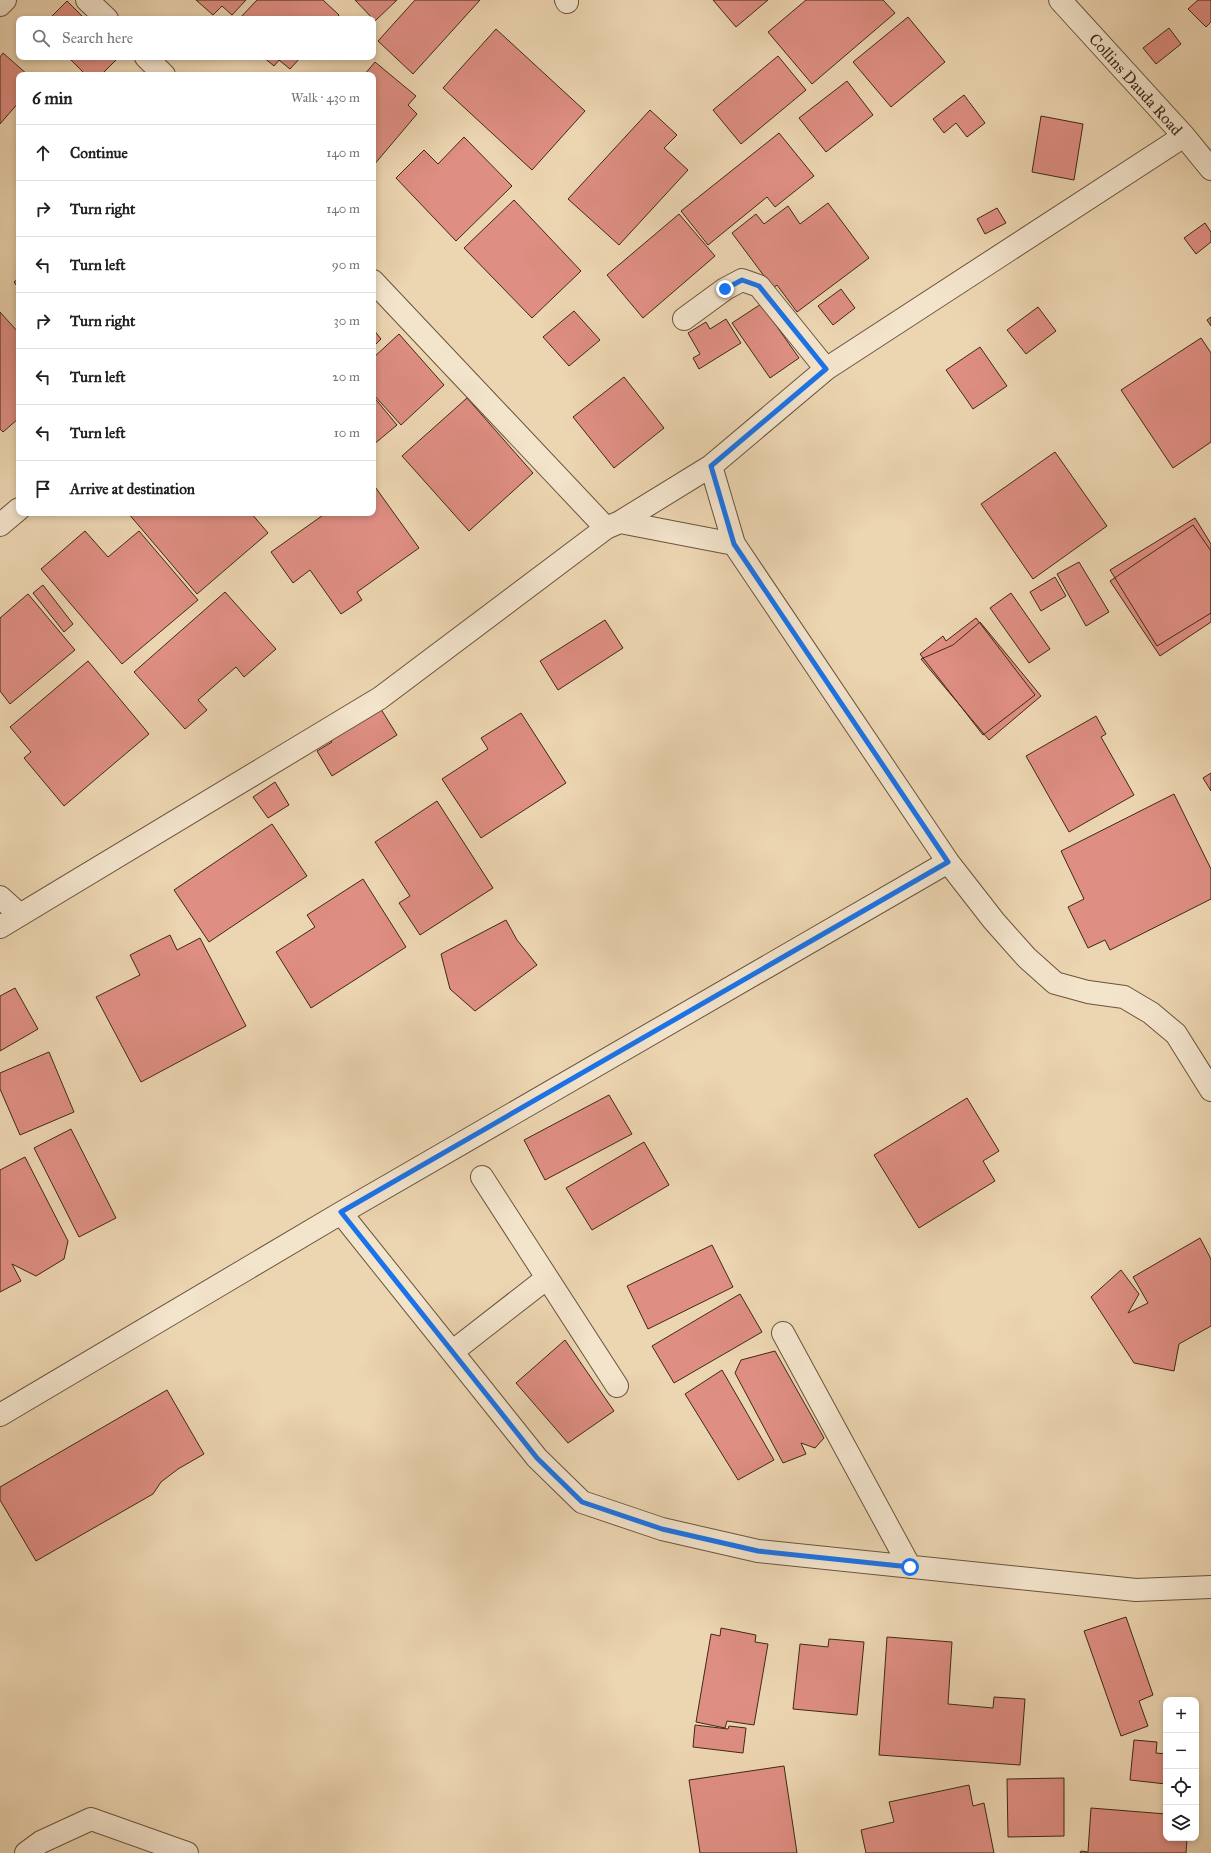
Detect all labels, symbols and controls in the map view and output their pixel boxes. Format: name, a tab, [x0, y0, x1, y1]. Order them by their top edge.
search box	[16, 16, 376, 60]
icon: search	[30, 27, 52, 49]
text: Search here	[62, 29, 133, 47]
street label: Collins Dauda Road	[1085, 30, 1186, 139]
text: 6 min	[32, 88, 73, 109]
text: Walk · 430 m	[291, 90, 360, 106]
icon: ahead	[32, 142, 54, 164]
text: Continue	[70, 144, 128, 162]
text: 140 m	[326, 145, 360, 161]
icon: right	[32, 198, 54, 220]
text: Turn right	[70, 200, 135, 218]
text: 140 m	[326, 201, 360, 217]
icon: left	[32, 254, 54, 276]
text: Turn left	[70, 256, 126, 274]
text: 90 m	[332, 257, 360, 273]
route end	[716, 280, 734, 298]
icon: right	[32, 310, 54, 332]
text: Turn right	[70, 312, 135, 330]
text: 30 m	[334, 313, 360, 329]
icon: left	[32, 366, 54, 388]
text: Turn left	[70, 368, 126, 386]
text: 20 m	[332, 369, 360, 385]
icon: left	[32, 422, 54, 444]
text: Turn left	[70, 424, 126, 442]
text: 10 m	[334, 425, 360, 441]
icon: arrive	[32, 478, 54, 500]
text: Arrive at destination	[70, 480, 195, 498]
route start	[901, 1558, 919, 1576]
map controls	[1163, 1697, 1199, 1841]
button: +	[1163, 1697, 1199, 1733]
button: −	[1163, 1733, 1199, 1769]
button: locate	[1163, 1769, 1199, 1805]
button: layers	[1163, 1805, 1199, 1841]

